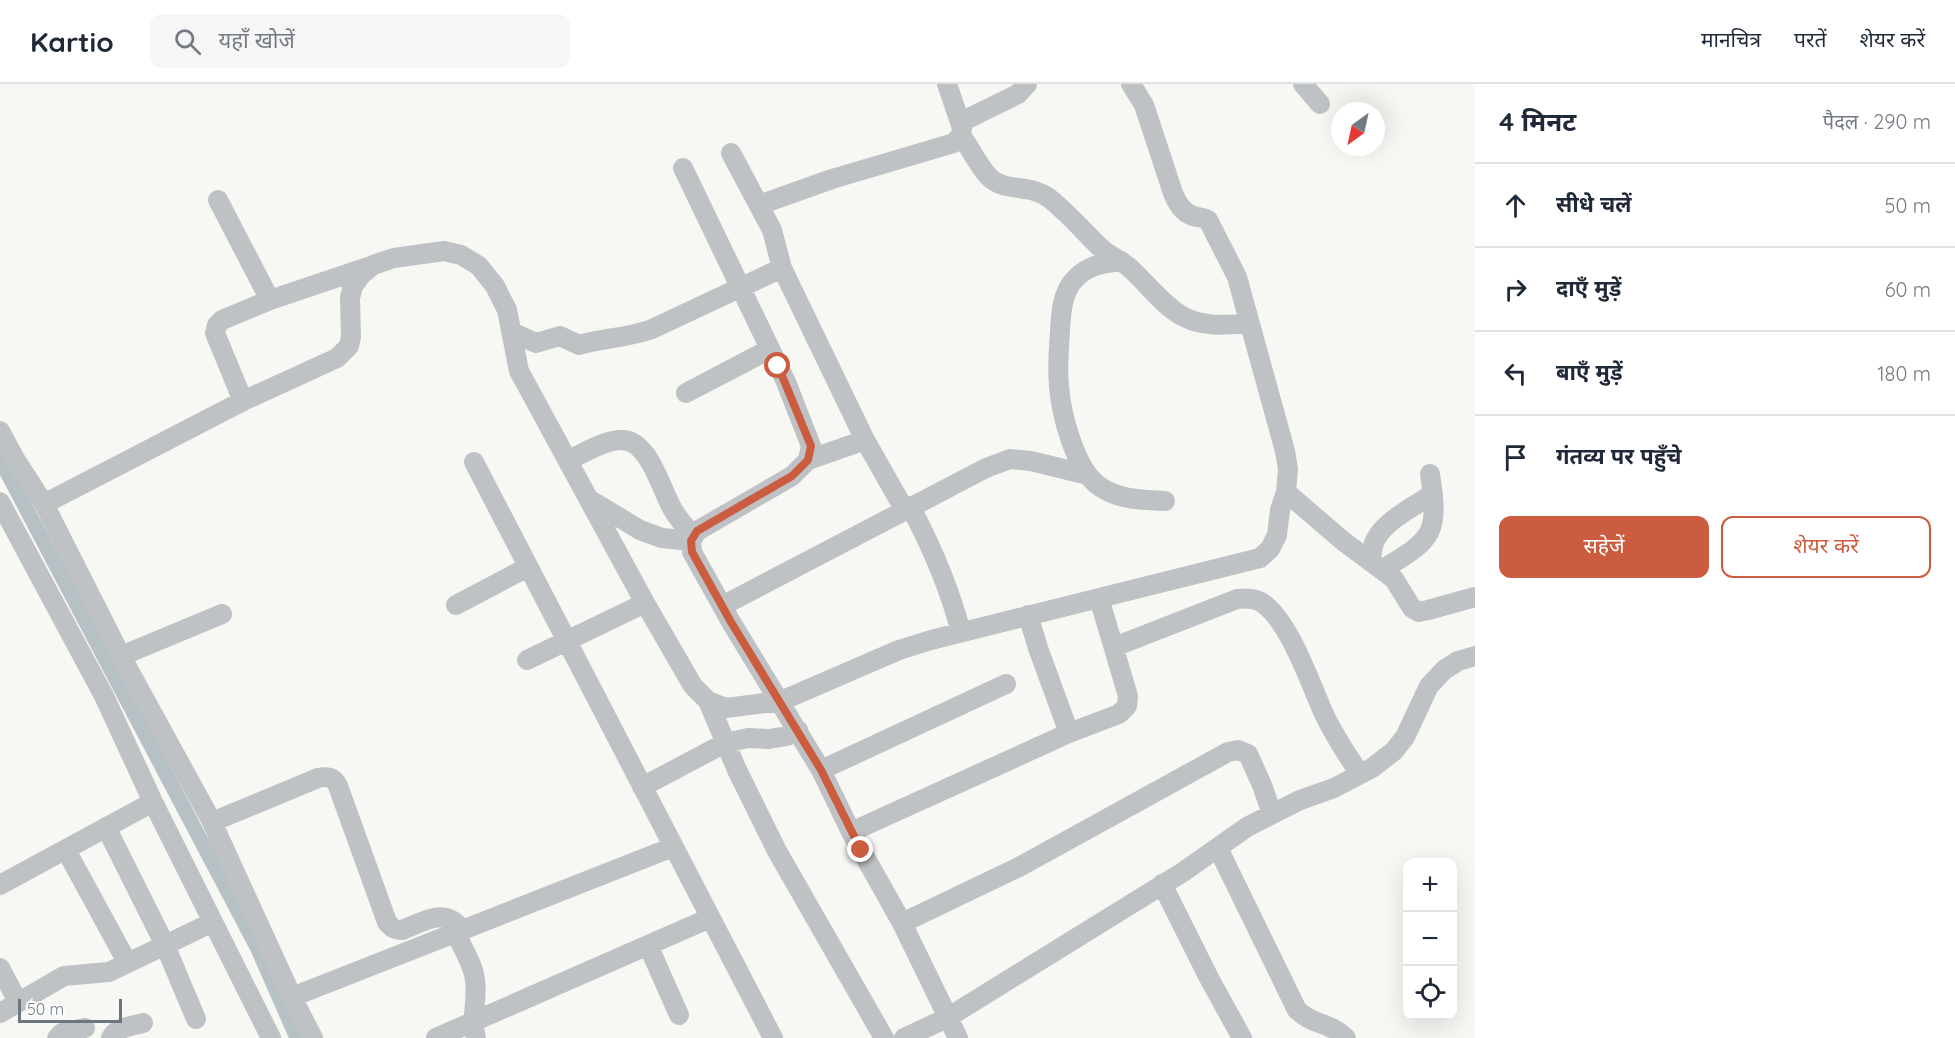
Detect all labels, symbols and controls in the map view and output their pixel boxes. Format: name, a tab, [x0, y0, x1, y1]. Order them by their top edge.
search box	[150, 14, 570, 68]
text: Kartio	[30, 24, 114, 59]
icon: search	[171, 25, 204, 58]
text: यहाँ खोजें	[219, 26, 295, 54]
text: मानचित्र	[1701, 26, 1761, 52]
text: परतें	[1794, 26, 1827, 52]
text: शेयर करें	[1860, 26, 1925, 52]
north arrow	[1331, 102, 1385, 156]
text: 4 मिनट	[1499, 105, 1576, 138]
text: पैदल · 290 m	[1823, 109, 1931, 134]
icon: ahead	[1499, 189, 1532, 222]
text: सीधे चलें	[1556, 190, 1632, 218]
text: 50 m	[1885, 193, 1931, 218]
icon: right	[1499, 273, 1532, 306]
text: दाएँ मुड़ें	[1556, 274, 1621, 302]
text: 60 m	[1885, 277, 1931, 302]
route start	[764, 352, 790, 378]
icon: left	[1499, 357, 1532, 390]
text: बाएँ मुड़ें	[1556, 358, 1622, 386]
text: 180 m	[1877, 361, 1931, 386]
icon: arrive	[1499, 441, 1532, 474]
text: गंतव्य पर पहुँचे	[1556, 442, 1681, 470]
button: सहेजें	[1499, 516, 1709, 578]
button: शेयर करें	[1721, 516, 1931, 578]
route end	[847, 836, 873, 862]
map controls	[1403, 858, 1457, 1020]
button: +	[1403, 858, 1457, 912]
button: −	[1403, 912, 1457, 966]
button: locate	[1403, 966, 1457, 1020]
scale bar	[18, 996, 122, 1024]
text: 50 m	[27, 999, 64, 1019]

